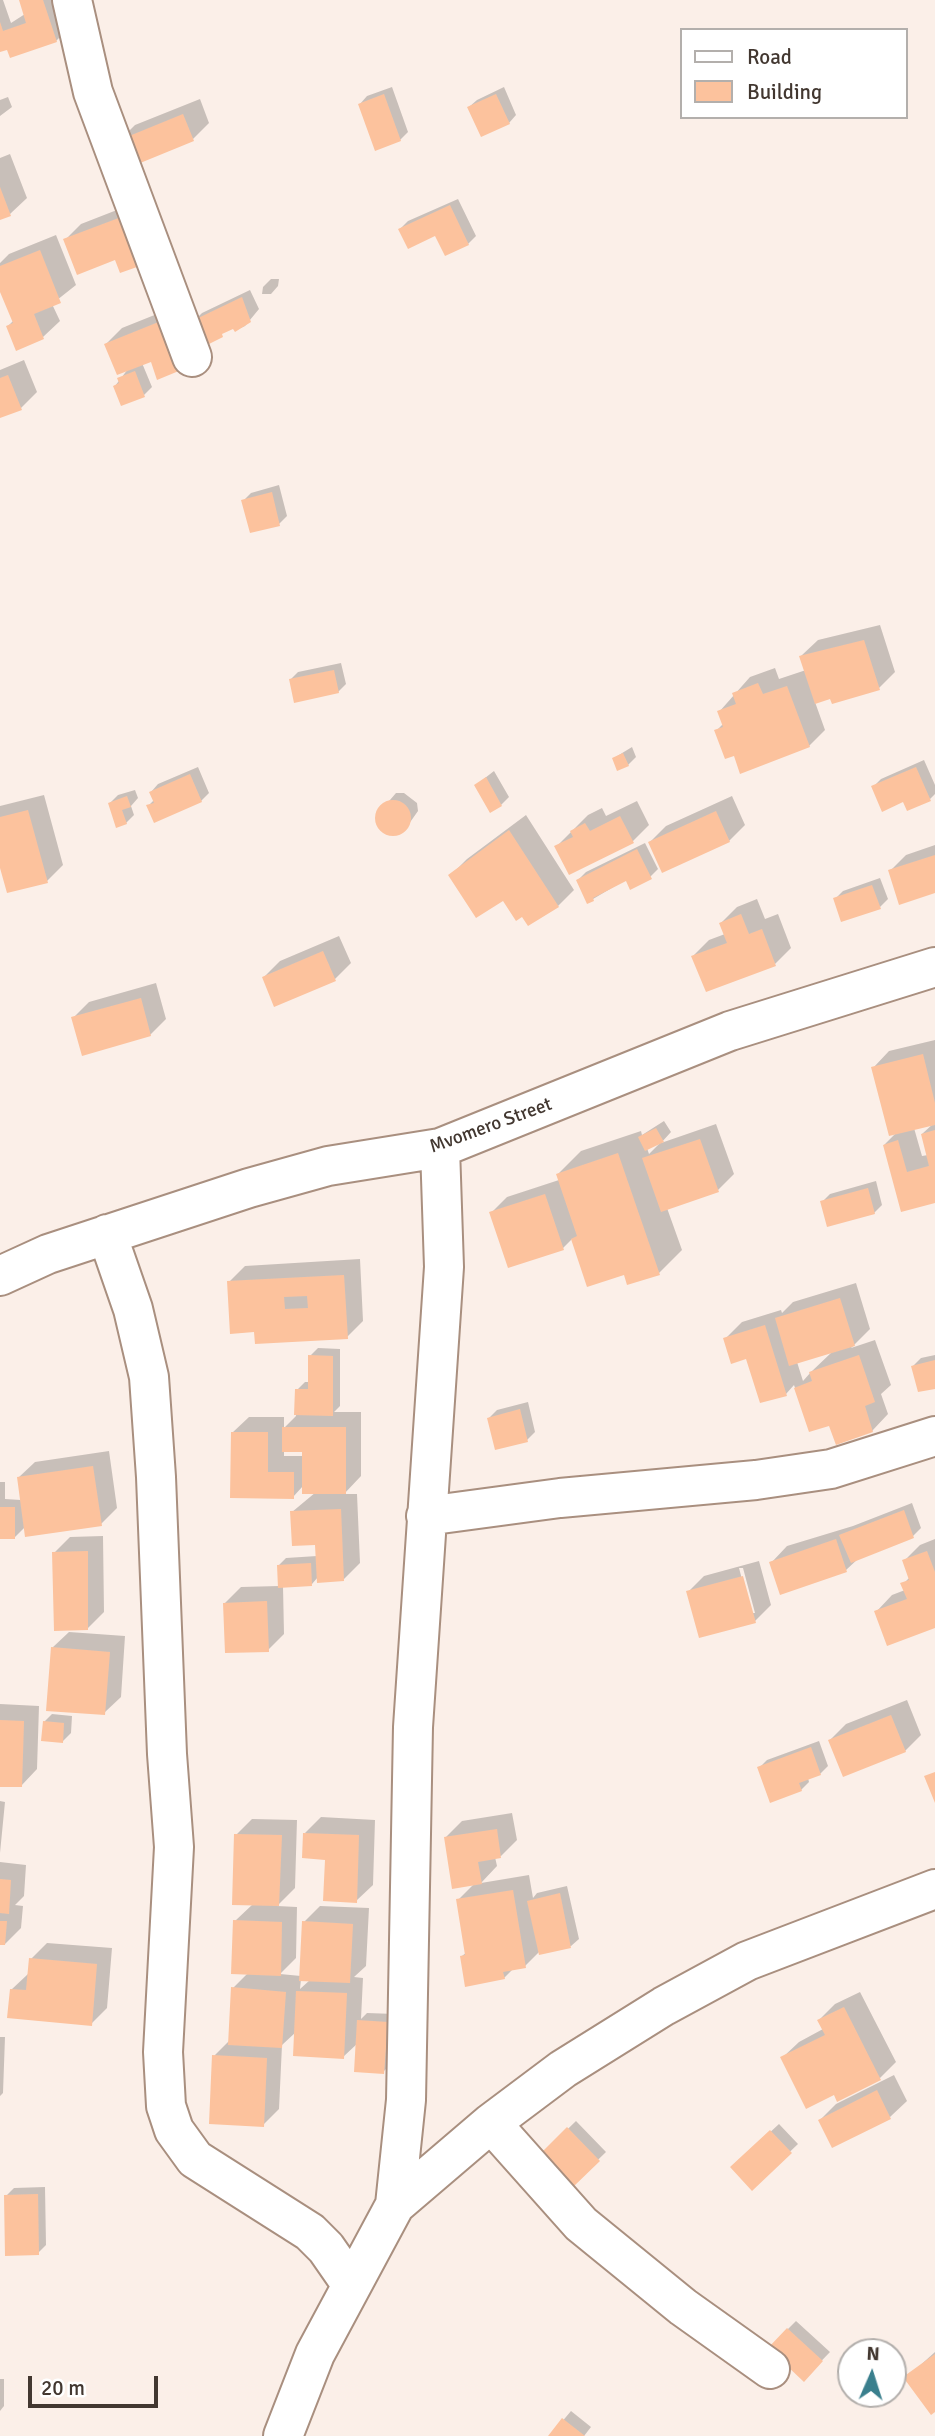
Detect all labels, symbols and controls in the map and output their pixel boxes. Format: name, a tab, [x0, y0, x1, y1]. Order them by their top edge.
legend	[680, 28, 907, 119]
text: Road	[747, 44, 792, 70]
text: Building	[747, 79, 822, 105]
street label: Mvomero Street	[427, 1093, 555, 1159]
north arrow	[837, 2338, 907, 2408]
text: N	[866, 2342, 880, 2366]
scale bar	[32, 2362, 161, 2406]
text: 20 m	[41, 2375, 85, 2401]

